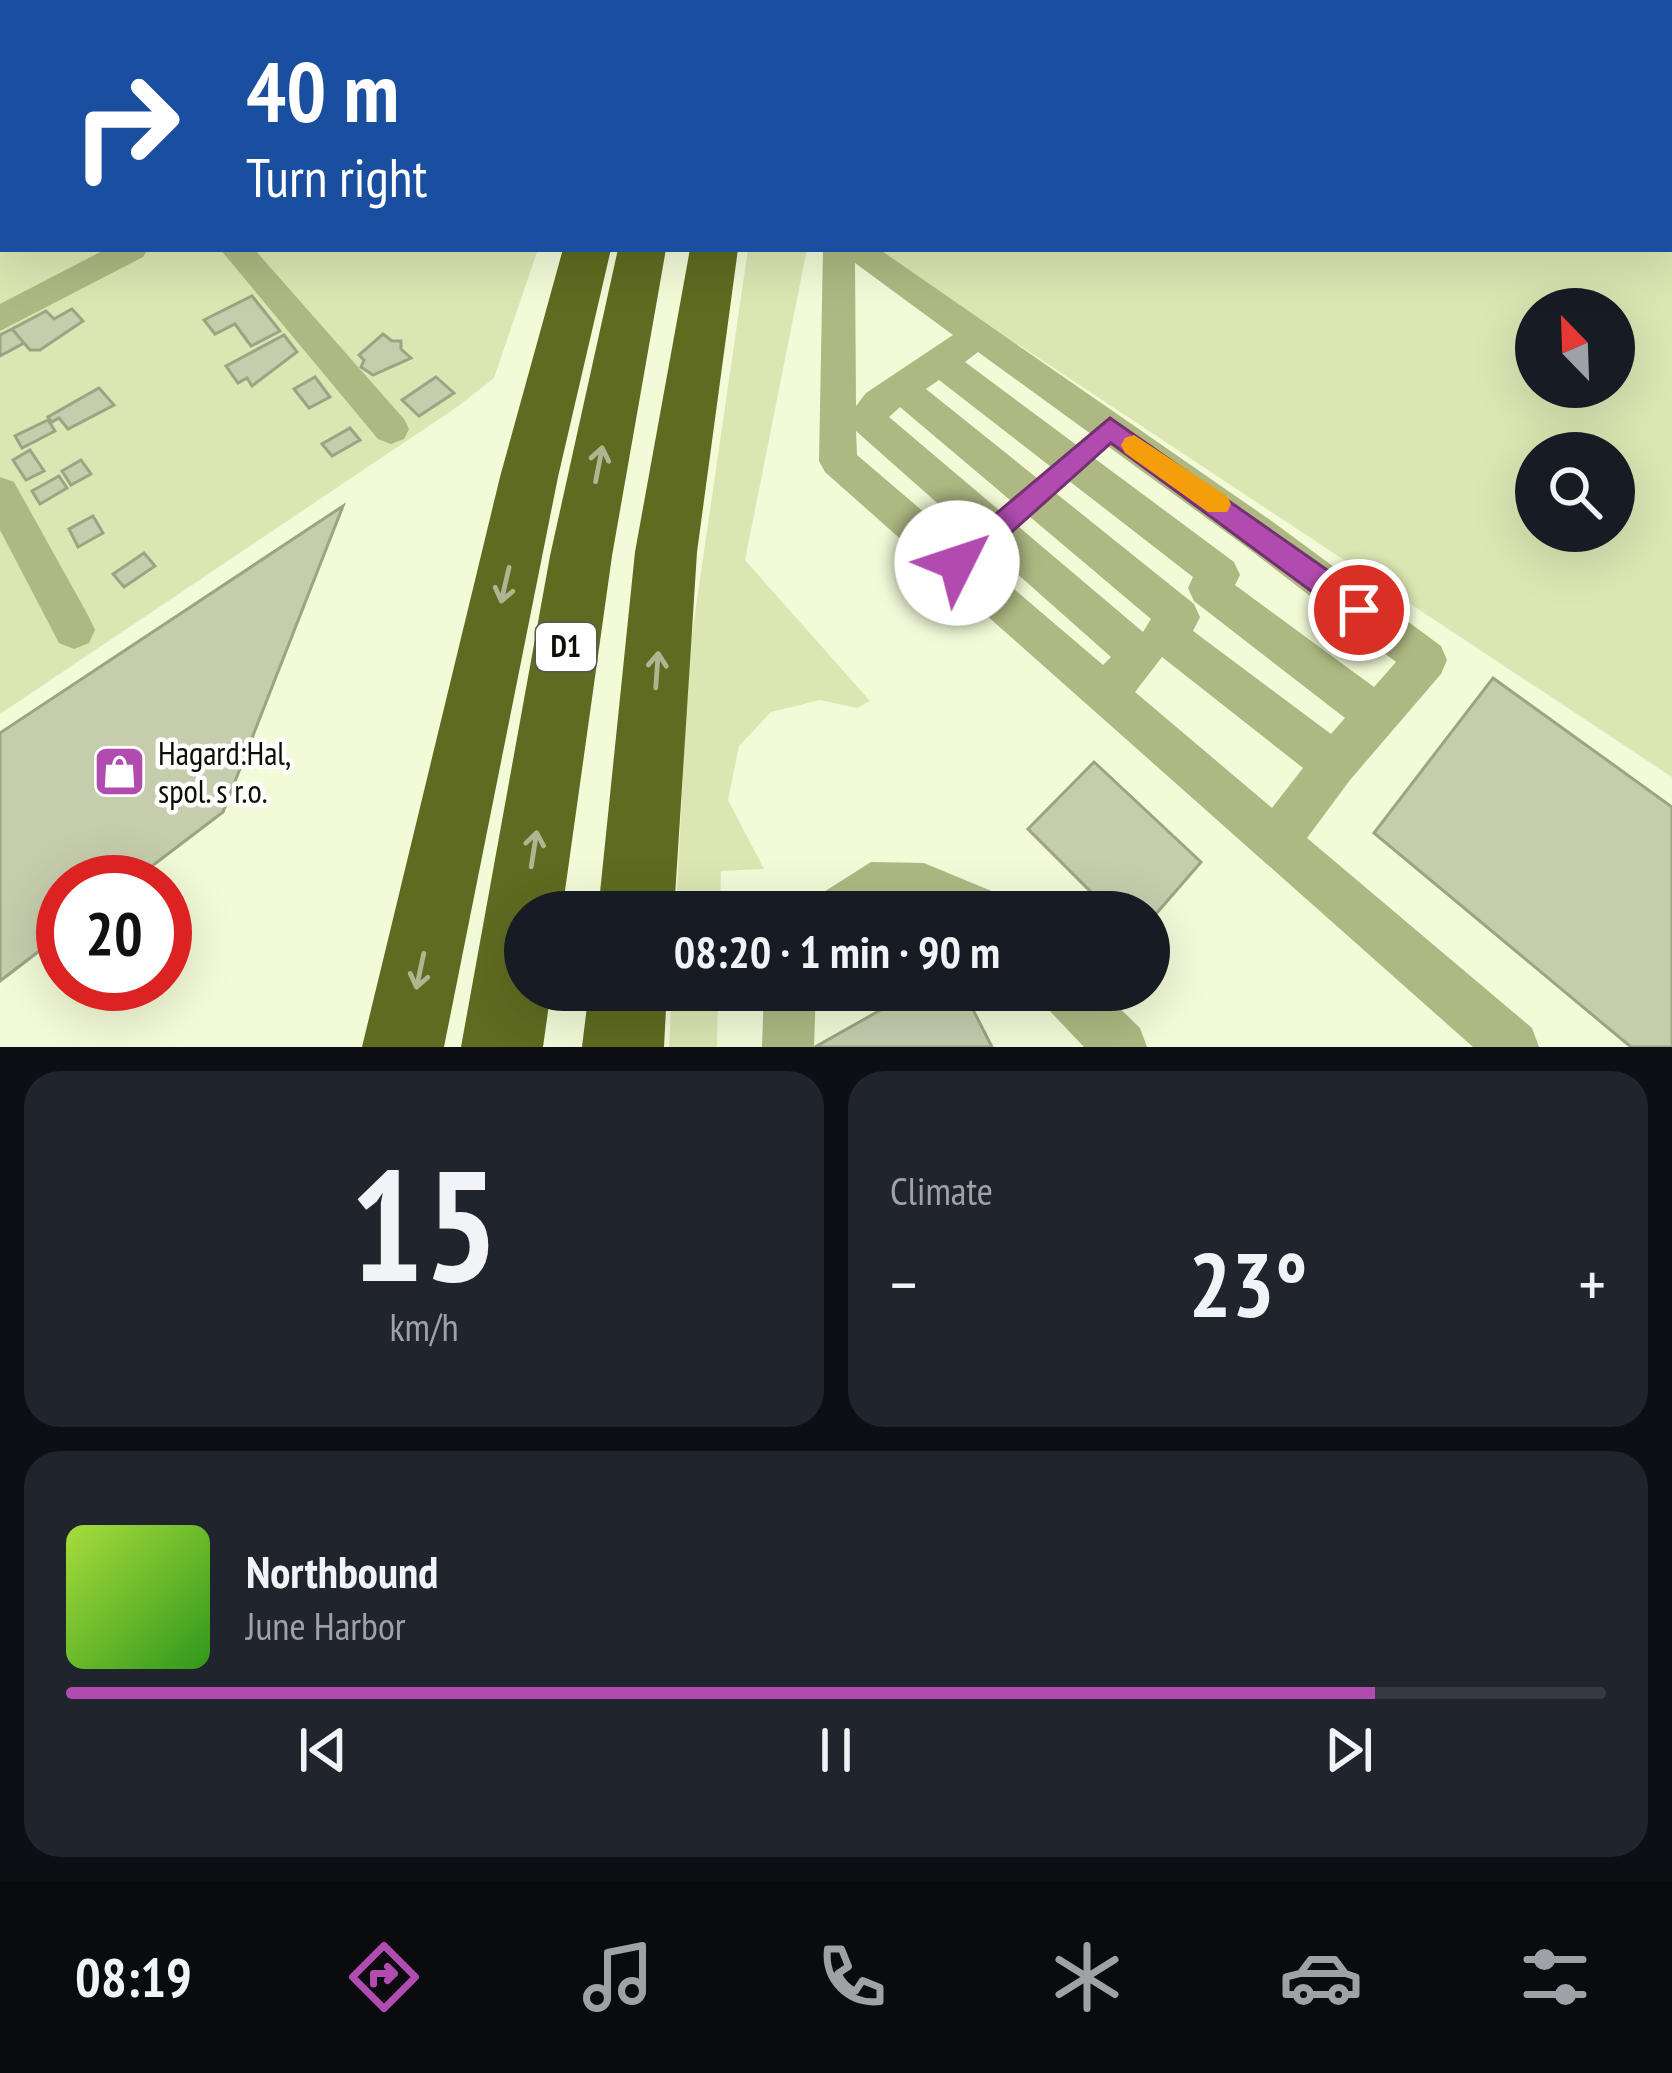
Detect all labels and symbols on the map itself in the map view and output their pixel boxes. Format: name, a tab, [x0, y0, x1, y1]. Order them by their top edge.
north arrow	[1515, 288, 1635, 408]
one-way arrow	[589, 445, 611, 484]
position arrow	[894, 500, 1020, 626]
pin	[1308, 559, 1410, 661]
one-way arrow	[493, 565, 515, 603]
road number: D1	[536, 623, 596, 671]
one-way arrow	[646, 651, 669, 690]
place label: Hagard:Hal, spol. s r.o.	[158, 731, 291, 812]
shop icon: Hagard:Hal, spol. s r.o.	[91, 744, 147, 800]
one-way arrow	[523, 830, 546, 869]
speed limit sign: 20	[36, 855, 192, 1011]
one-way arrow	[407, 951, 430, 989]

